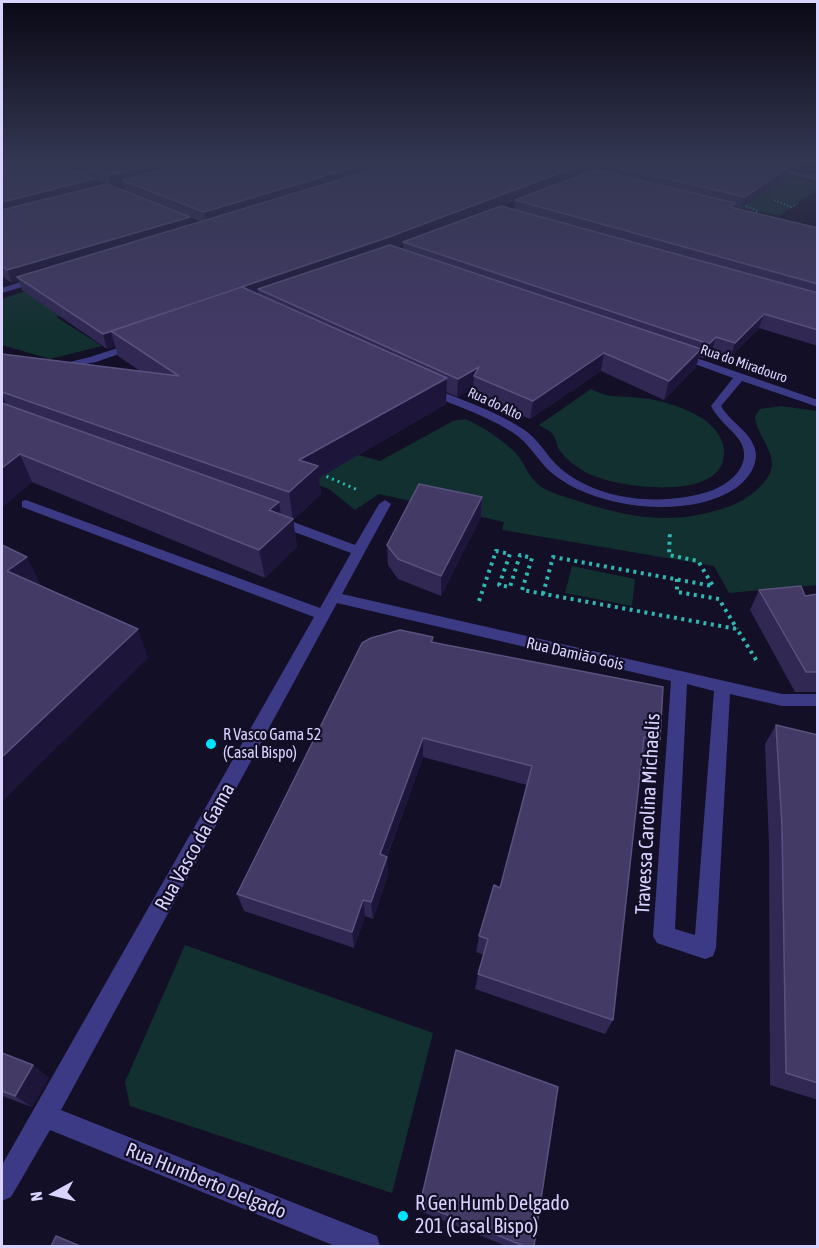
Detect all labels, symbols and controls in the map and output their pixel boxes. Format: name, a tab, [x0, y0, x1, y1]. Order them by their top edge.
street label: Rua do Miradouro	[698, 341, 790, 387]
street label: Rua do Alto	[465, 384, 525, 424]
street label: Rua Damião Gois	[524, 633, 626, 675]
street label: Travessa Carolina Michaelis	[631, 713, 665, 915]
place label: R Vasco Gama 52 (Casal Bispo)	[223, 725, 321, 763]
marker: R Vasco Gama 52 (Casal Bispo)	[204, 737, 218, 751]
street label: Rua Vasco da Gama	[150, 779, 240, 915]
street label: Rua Humberto Delgado	[122, 1138, 290, 1224]
north arrow	[24, 1164, 84, 1224]
text: N	[27, 1191, 46, 1202]
place label: R Gen Humb Delgado 201 (Casal Bispo)	[415, 1192, 569, 1239]
marker: R Gen Humb Delgado 201 (Casal Bispo)	[396, 1209, 410, 1223]

